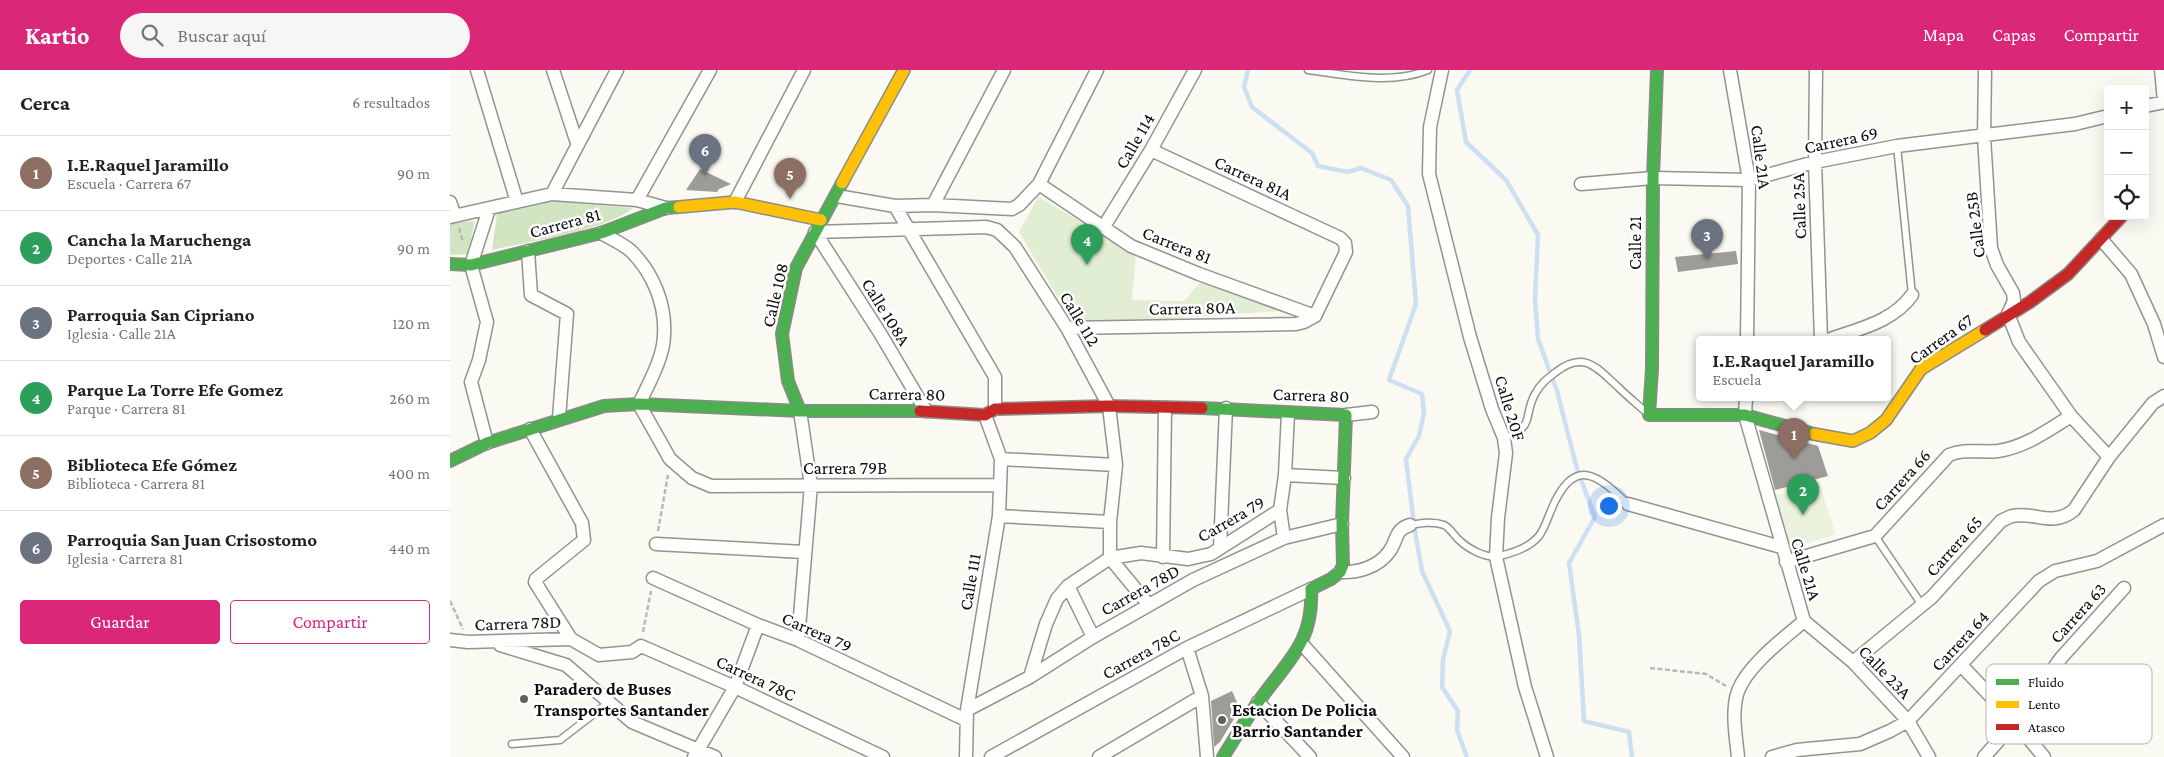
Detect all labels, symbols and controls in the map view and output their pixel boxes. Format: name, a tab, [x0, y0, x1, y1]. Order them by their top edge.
search box	[120, 13, 470, 58]
icon: search	[138, 21, 166, 49]
text: Kartio	[25, 22, 90, 49]
text: Buscar aquí	[178, 25, 266, 46]
text: Mapa	[1923, 25, 1964, 45]
text: Capas	[1992, 25, 2036, 45]
text: Compartir	[2064, 25, 2139, 45]
map controls	[2104, 85, 2149, 220]
button: +	[2104, 85, 2149, 130]
text: Cerca	[20, 91, 70, 115]
text: 6 resultados	[352, 94, 430, 111]
street label: Calle 114	[1111, 110, 1159, 172]
street label: Carrera 69	[1802, 122, 1880, 158]
street label: Calle 21A	[1747, 124, 1775, 191]
button: −	[2104, 130, 2149, 175]
pin: 6	[689, 134, 721, 175]
street label: Carrera 81A	[1211, 151, 1295, 205]
text: I.E.Raquel Jaramillo	[67, 154, 229, 175]
pin: 5	[774, 158, 806, 199]
text: 1	[33, 165, 39, 182]
text: 90 m	[397, 165, 430, 182]
street label: Calle 25A	[1788, 172, 1810, 240]
text: Escuela · Carrera 67	[67, 175, 191, 192]
button: locate	[2104, 175, 2149, 220]
street label: Calle 25B	[1961, 191, 1989, 259]
street label: Carrera 81	[527, 204, 603, 242]
street label: Calle 21	[1625, 216, 1645, 270]
pin: 3	[1691, 219, 1723, 260]
street label: Carrera 81	[1140, 222, 1214, 268]
pin: 4	[1071, 224, 1103, 265]
text: Cancha la Maruchenga	[67, 229, 251, 250]
text: 2	[32, 240, 40, 257]
text: 90 m	[397, 240, 430, 257]
text: Deportes · Calle 21A	[67, 250, 192, 267]
street label: Calle 108	[758, 261, 792, 329]
street label: Calle 108A	[857, 275, 915, 350]
street label: Calle 112	[1056, 288, 1104, 350]
street label: Carrera 80A	[1148, 297, 1236, 319]
text: Parroquia San Cipriano	[67, 304, 255, 325]
street label: Carrera 67	[1905, 310, 1977, 368]
text: 3	[32, 315, 40, 332]
text: 120 m	[392, 315, 430, 332]
text: Iglesia · Calle 21A	[67, 325, 176, 342]
popup	[1696, 336, 1891, 401]
text: I.E.Raquel Jaramillo	[1713, 350, 1874, 371]
text: Escuela	[1713, 371, 1761, 388]
street label: Calle 20F	[1491, 373, 1529, 443]
text: Parque La Torre Efe Gomez	[67, 379, 283, 400]
street label: Carrera 80	[868, 383, 946, 405]
street label: Carrera 80	[1272, 384, 1350, 406]
text: 4	[32, 390, 40, 407]
text: 260 m	[389, 390, 430, 407]
text: Parque · Carrera 81	[67, 400, 186, 417]
pin: 1	[1778, 418, 1810, 459]
street label: Carrera 66	[1869, 445, 1935, 515]
text: Biblioteca Efe Gómez	[67, 454, 237, 475]
street label: Carrera 79B	[803, 458, 887, 478]
text: 5	[32, 465, 40, 482]
text: 400 m	[388, 465, 430, 482]
pin: 2	[1787, 474, 1819, 515]
text: Biblioteca · Carrera 81	[67, 475, 205, 492]
street label: Carrera 79	[1194, 492, 1268, 546]
your location	[1596, 493, 1622, 519]
street label: Carrera 65	[1922, 512, 1986, 580]
text: Parroquia San Juan Crisostomo	[67, 529, 317, 550]
street label: Calle 21A	[1787, 535, 1825, 603]
text: 6	[32, 540, 40, 557]
text: 440 m	[389, 540, 430, 557]
text: Iglesia · Carrera 81	[67, 550, 183, 567]
street label: Calle 111	[955, 552, 985, 612]
street label: Carrera 78D	[1097, 560, 1183, 620]
street label: Carrera 63	[2046, 579, 2110, 647]
button: Guardar	[20, 600, 220, 644]
button: Compartir	[230, 600, 430, 644]
street label: Carrera 64	[1927, 607, 1993, 675]
street label: Carrera 79	[779, 608, 855, 656]
street label: Carrera 78D	[474, 611, 562, 635]
street label: Carrera 78C	[1099, 624, 1184, 683]
street label: Calle 23A	[1855, 641, 1916, 704]
street label: Carrera 78C	[713, 651, 799, 705]
legend	[1986, 664, 2152, 744]
text: Fluido	[2028, 674, 2064, 690]
place label: Paradero de Buses Transportes Santander	[534, 679, 709, 720]
marker: Paradero de Buses Transportes Santander	[518, 693, 530, 705]
text: Lento	[2028, 696, 2060, 712]
place label: Estacion De Policia Barrio Santander	[1232, 700, 1377, 741]
marker: Estacion De Policia Barrio Santander	[1216, 714, 1228, 726]
text: Atasco	[2028, 719, 2065, 735]

